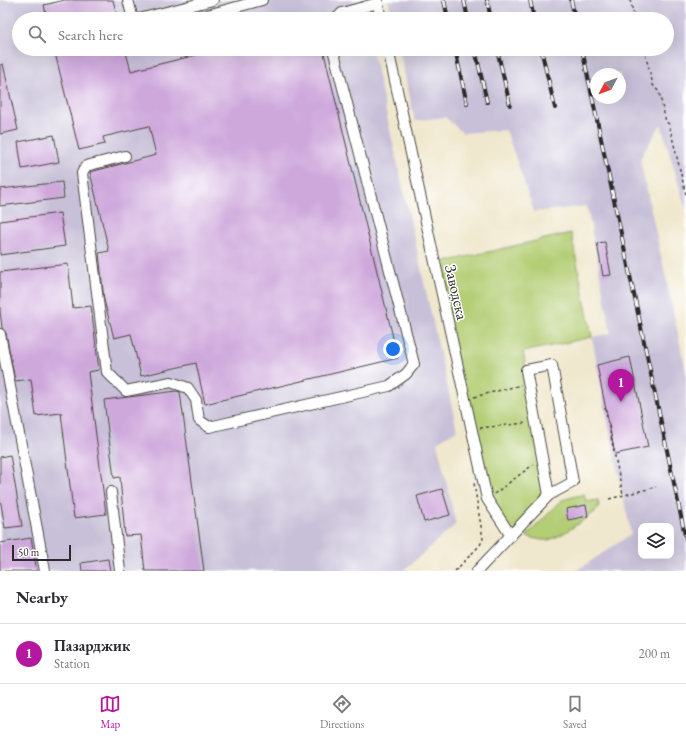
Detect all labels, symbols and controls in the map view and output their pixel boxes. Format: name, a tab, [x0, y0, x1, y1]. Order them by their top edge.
search box	[12, 12, 674, 56]
icon: search	[26, 23, 48, 45]
text: Search here	[58, 25, 123, 44]
north arrow	[590, 68, 626, 104]
street label: Заводска	[440, 262, 473, 322]
your location	[383, 339, 403, 359]
pin: 1	[608, 369, 634, 402]
map controls	[638, 523, 674, 559]
button: layers	[638, 523, 674, 559]
scale bar	[12, 543, 71, 562]
text: 50 m	[18, 545, 39, 559]
text: Nearby	[16, 586, 68, 608]
text: Пазарджик	[54, 636, 130, 655]
text: 1	[26, 645, 32, 662]
text: 200 m	[639, 645, 670, 662]
text: Station	[54, 655, 90, 672]
tab: Map	[99, 693, 121, 731]
tab: Directions	[320, 693, 364, 731]
tab: Saved	[563, 693, 587, 731]

